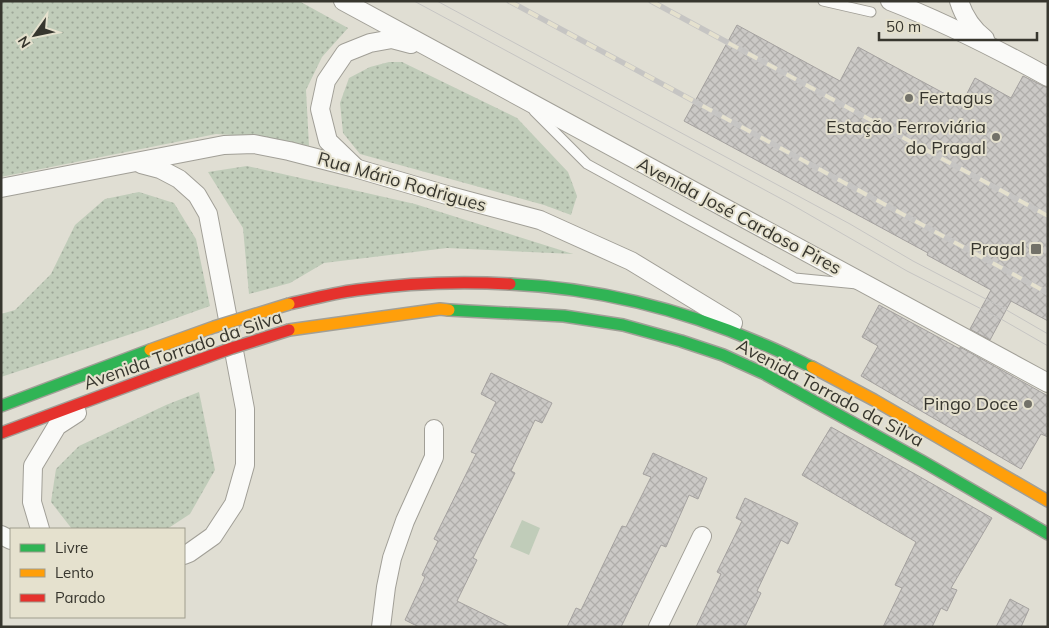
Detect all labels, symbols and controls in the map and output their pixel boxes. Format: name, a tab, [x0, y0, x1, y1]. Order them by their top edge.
north arrow	[10, 10, 60, 60]
scale bar	[879, 10, 1036, 42]
text: 50 m	[886, 17, 921, 36]
text: N	[14, 33, 35, 51]
place label: Fertagus	[919, 86, 993, 109]
marker: Fertagus	[903, 92, 915, 104]
place label: Estação Ferroviária do Pragal	[826, 115, 986, 159]
marker: Estação Ferroviária do Pragal	[990, 131, 1002, 143]
street label: Rua Mário Rodrigues	[315, 146, 489, 217]
street label: Avenida José Cardoso Pires	[633, 152, 845, 279]
place label: Pragal	[970, 237, 1025, 260]
marker: Pragal	[1029, 242, 1043, 256]
street label: Avenida Torrado da Silva	[80, 305, 285, 394]
street label: Avenida Torrado da Silva	[733, 333, 928, 452]
place label: Pingo Doce	[923, 392, 1018, 415]
marker: Pingo Doce	[1022, 398, 1034, 410]
legend	[10, 528, 185, 618]
text: Livre	[55, 538, 88, 557]
text: Lento	[55, 563, 94, 582]
text: Parado	[55, 588, 105, 607]

